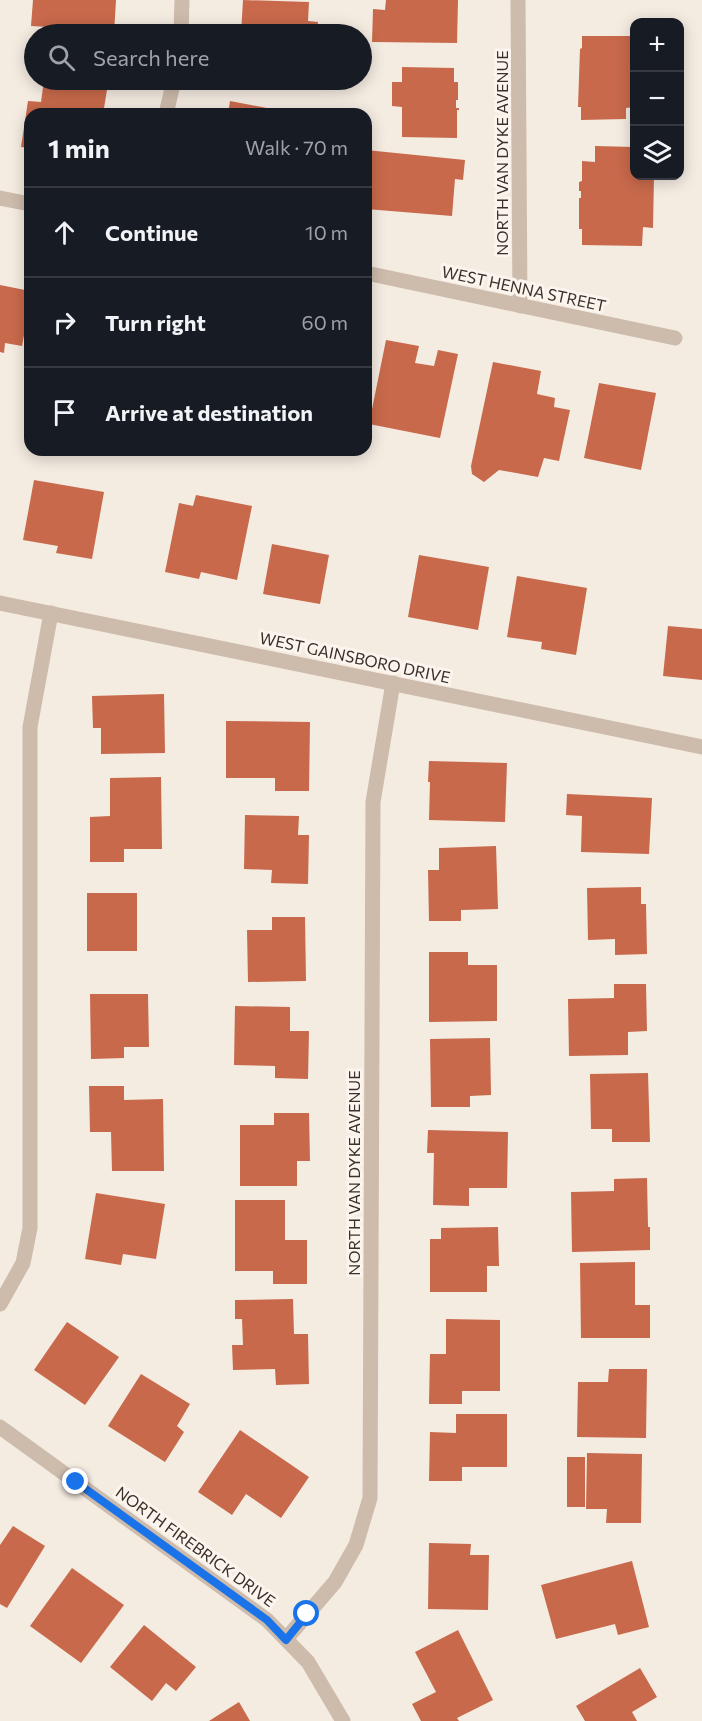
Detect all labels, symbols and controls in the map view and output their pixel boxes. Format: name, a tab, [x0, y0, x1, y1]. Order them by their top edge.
map controls	[630, 18, 684, 180]
button: +	[630, 18, 684, 72]
search box	[24, 24, 372, 90]
icon: search	[45, 41, 78, 74]
text: Search here	[93, 44, 209, 71]
street label: NORTH VAN DYKE AVENUE	[492, 50, 511, 256]
button: −	[630, 72, 684, 126]
button: layers	[630, 126, 684, 180]
text: 1 min	[48, 132, 110, 163]
text: Walk · 70 m	[245, 135, 348, 159]
icon: ahead	[48, 216, 81, 249]
text: Continue	[105, 219, 198, 246]
text: 10 m	[305, 220, 348, 244]
street label: WEST HENNA STREET	[440, 261, 608, 315]
icon: right	[48, 306, 81, 339]
text: Turn right	[105, 309, 206, 336]
text: 60 m	[302, 310, 348, 334]
icon: arrive	[48, 396, 81, 429]
text: Arrive at destination	[105, 399, 313, 426]
street label: WEST GAINSBORO DRIVE	[258, 627, 452, 687]
street label: NORTH VAN DYKE AVENUE	[344, 1070, 363, 1276]
route end	[62, 1468, 88, 1494]
street label: NORTH FIREBRICK DRIVE	[113, 1482, 279, 1610]
route start	[293, 1600, 319, 1626]

